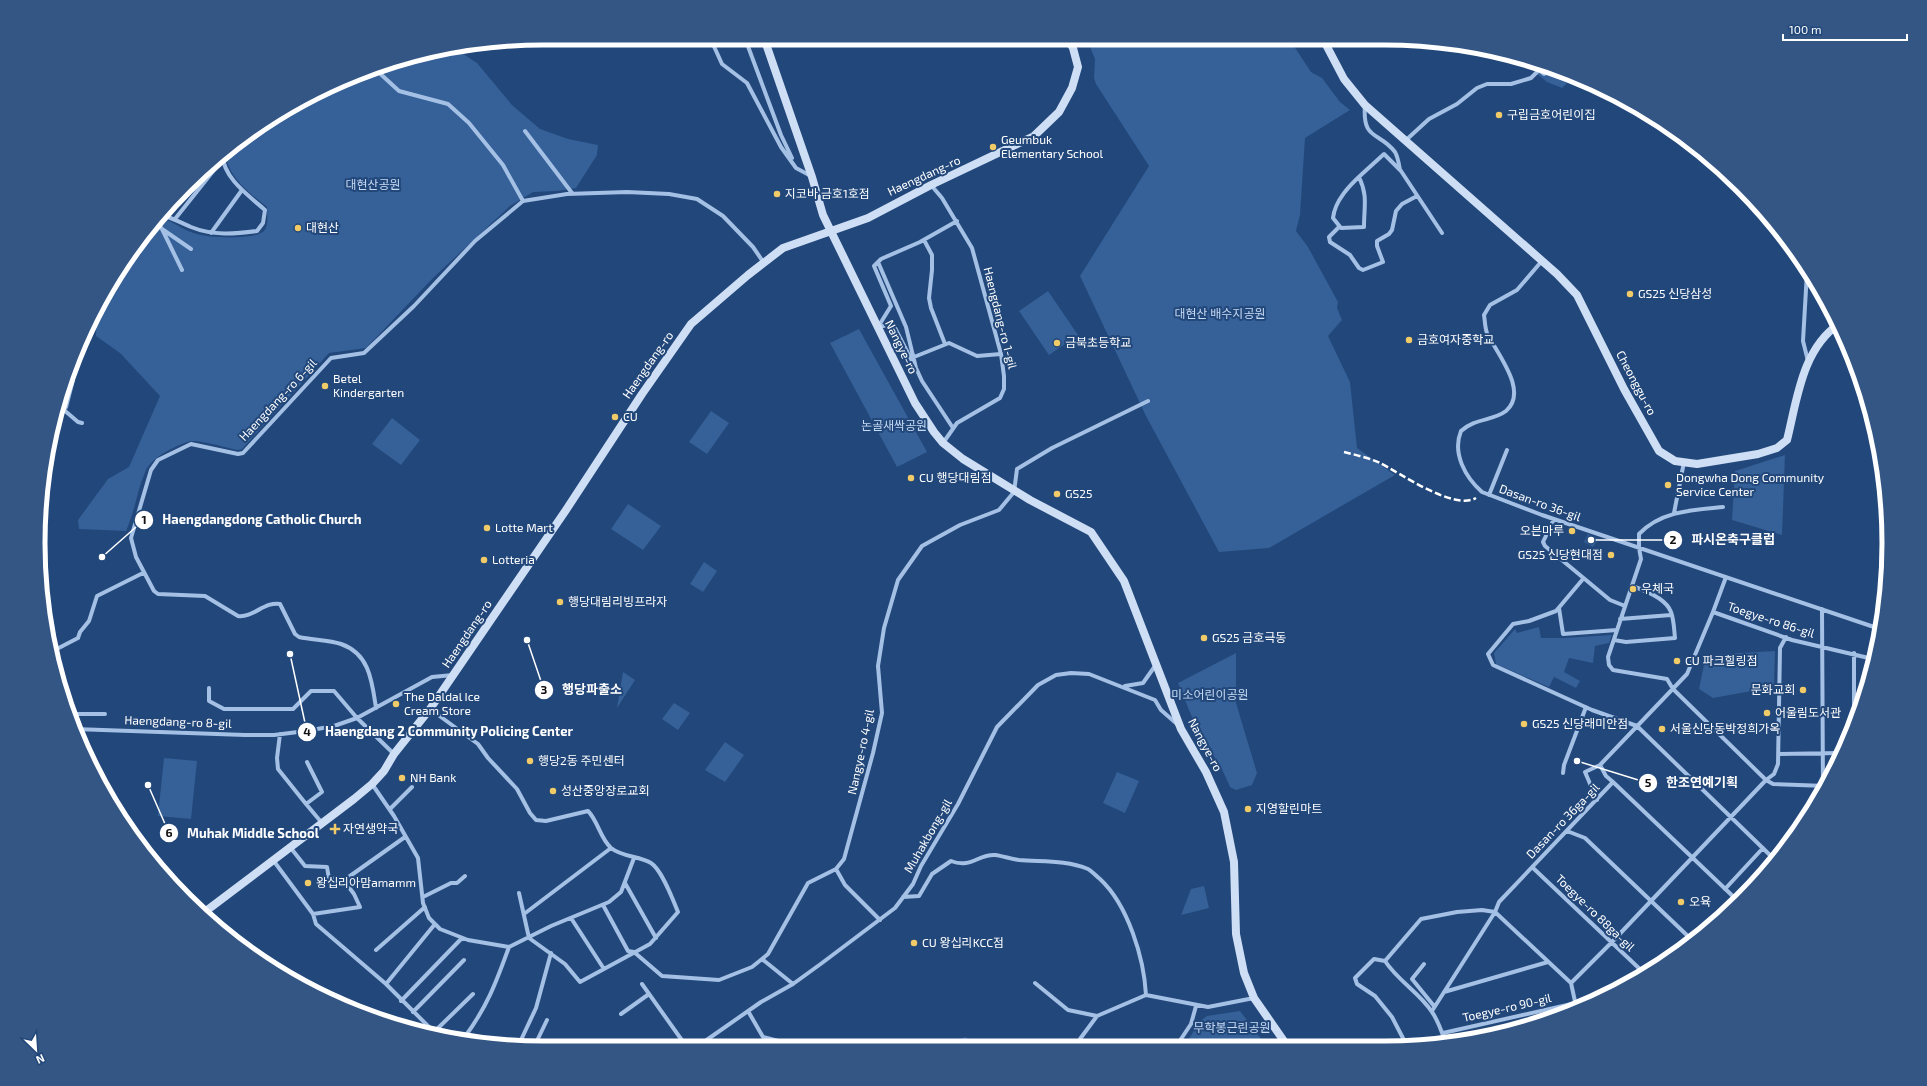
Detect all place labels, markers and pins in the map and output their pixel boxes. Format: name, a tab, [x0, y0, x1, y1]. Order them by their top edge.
place label: 구립금호어린이집	[1507, 107, 1595, 121]
marker: 구립금호어린이집	[1494, 110, 1504, 120]
place label: Geumbuk Elementary School	[1001, 132, 1104, 160]
marker: Geumbuk Elementary School	[988, 142, 998, 152]
place label: 지코바 금호1호점	[785, 186, 870, 200]
marker: 지코바 금호1호점	[772, 189, 782, 199]
place label: 대현산	[306, 220, 339, 234]
marker: 대현산	[293, 223, 303, 233]
place label: GS25 신당삼성	[1638, 286, 1712, 300]
marker: GS25 신당삼성	[1625, 289, 1635, 299]
place label: 금호여자중학교	[1417, 332, 1494, 346]
place label: 금북초등학교	[1065, 335, 1131, 349]
marker: 금호여자중학교	[1404, 335, 1414, 345]
marker: 금북초등학교	[1052, 338, 1062, 348]
place label: Betel Kindergarten	[333, 371, 404, 399]
marker: Betel Kindergarten	[320, 381, 330, 391]
place label: CU	[623, 409, 638, 423]
marker: CU	[610, 412, 620, 422]
place label: CU 행당대림점	[919, 470, 992, 484]
place label: Dongwha Dong Community Service Center	[1676, 470, 1825, 498]
marker: CU 행당대림점	[906, 473, 916, 483]
marker: Dongwha Dong Community Service Center	[1663, 480, 1673, 490]
place label: GS25	[1065, 486, 1092, 500]
marker: GS25	[1052, 489, 1062, 499]
callout: Haengdangdong Catholic Church	[134, 507, 369, 532]
place label: Lotte Mart	[495, 520, 553, 534]
marker: Lotte Mart	[482, 523, 492, 533]
place label: 오븐마루	[1520, 523, 1564, 537]
marker: 오븐마루	[1567, 526, 1577, 536]
callout: 파시온축구클럽	[1663, 527, 1783, 552]
place label: GS25 신당현대점	[1518, 547, 1603, 561]
marker: GS25 신당현대점	[1606, 550, 1616, 560]
place label: Lotteria	[492, 552, 535, 566]
marker: Lotteria	[479, 555, 489, 565]
place label: 우체국	[1641, 581, 1674, 595]
marker: 우체국	[1628, 584, 1638, 594]
place label: 행당대림리빙프라자	[568, 594, 667, 608]
marker: 행당대림리빙프라자	[555, 597, 565, 607]
place label: GS25 금호극동	[1212, 630, 1286, 644]
marker: GS25 금호극동	[1199, 633, 1209, 643]
place label: CU 파크힐링점	[1685, 653, 1758, 667]
marker: CU 파크힐링점	[1672, 656, 1682, 666]
callout: 행당파출소	[534, 677, 630, 702]
place label: 문화교회	[1751, 682, 1795, 696]
marker: 문화교회	[1798, 685, 1808, 695]
place label: The Daldal Ice Cream Store	[404, 689, 480, 717]
marker: The Daldal Ice Cream Store	[391, 699, 401, 709]
place label: 어울림도서관	[1775, 705, 1841, 719]
marker: 어울림도서관	[1762, 708, 1772, 718]
place label: GS25 신당래미안점	[1532, 716, 1628, 730]
callout: Haengdang 2 Community Policing Center	[297, 719, 582, 744]
marker: GS25 신당래미안점	[1519, 719, 1529, 729]
place label: 서울신당동박정희가옥	[1670, 721, 1780, 735]
marker: 서울신당동박정희가옥	[1657, 724, 1667, 734]
place label: 행당2동 주민센터	[538, 753, 625, 767]
marker: 행당2동 주민센터	[525, 756, 535, 766]
place label: NH Bank	[410, 770, 456, 784]
callout: 한조연예기획	[1638, 770, 1746, 795]
marker: NH Bank	[397, 773, 407, 783]
place label: 성산중앙장로교회	[561, 783, 649, 797]
marker: 성산중앙장로교회	[548, 786, 558, 796]
place label: 지영할린마트	[1256, 801, 1322, 815]
marker: 지영할린마트	[1243, 804, 1253, 814]
callout: Muhak Middle School	[159, 821, 327, 846]
place label: 자연생약국	[343, 821, 398, 835]
marker: 자연생약국	[330, 824, 340, 834]
place label: 왕십리아맘amamm	[316, 875, 416, 889]
marker: 왕십리아맘amamm	[303, 878, 313, 888]
place label: 오육	[1689, 894, 1711, 908]
marker: 오육	[1676, 897, 1686, 907]
place label: CU 왕십리KCC점	[922, 935, 1004, 949]
marker: CU 왕십리KCC점	[909, 938, 919, 948]

